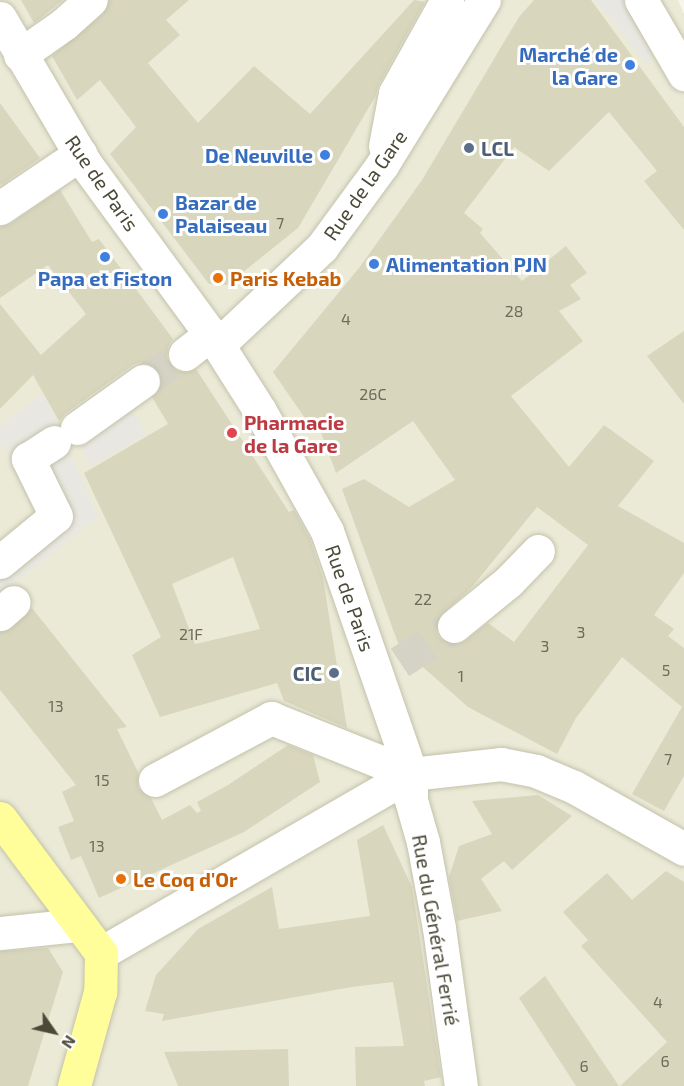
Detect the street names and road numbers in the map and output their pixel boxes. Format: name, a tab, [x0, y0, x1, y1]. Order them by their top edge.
street label: Rue de la Gare	[318, 125, 412, 245]
street label: Rue de Paris	[60, 130, 144, 236]
street label: Rue de Paris	[321, 541, 379, 655]
street label: Rue du Général Ferrié	[407, 832, 465, 1028]

